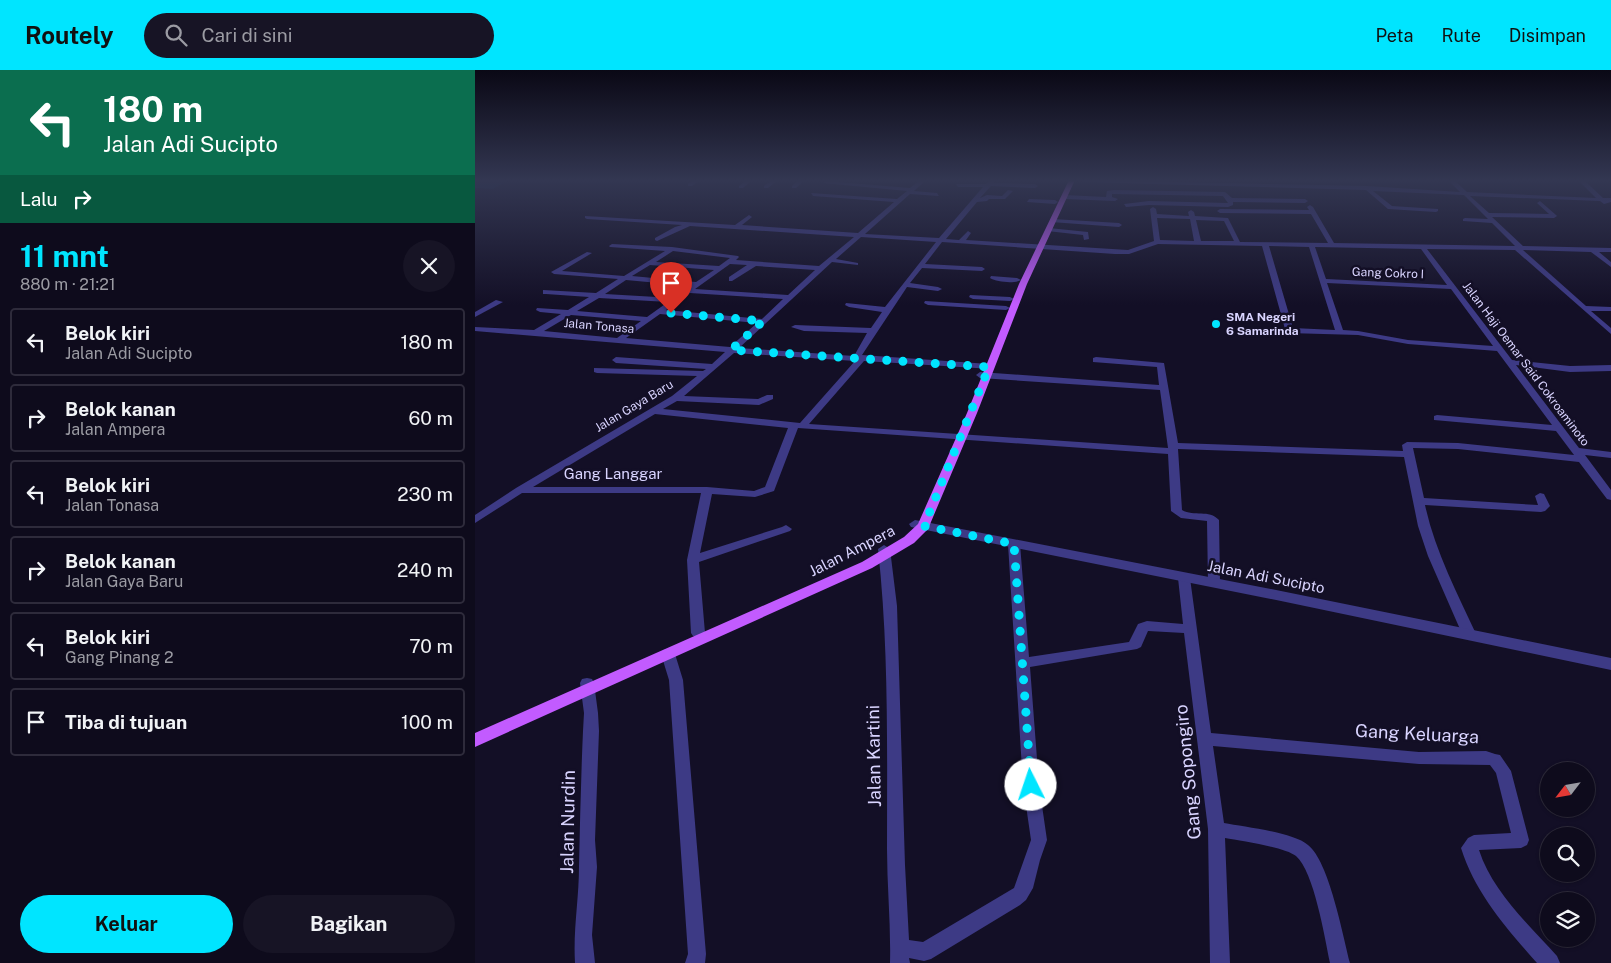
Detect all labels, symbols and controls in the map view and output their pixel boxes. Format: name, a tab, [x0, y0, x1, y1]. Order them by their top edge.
search box	[144, 13, 494, 58]
text: Routely	[25, 21, 114, 49]
icon: search	[162, 21, 190, 49]
text: Cari di sini	[202, 24, 292, 46]
text: Peta	[1375, 25, 1413, 46]
text: Rute	[1441, 25, 1481, 46]
text: Disimpan	[1509, 25, 1586, 46]
text: 180 m	[103, 89, 203, 130]
icon: left	[20, 90, 85, 155]
text: Jalan Adi Sucipto	[103, 131, 278, 157]
icon: right	[68, 185, 96, 213]
text: Lalu	[20, 188, 58, 210]
text: 11 mnt	[20, 238, 109, 274]
button: close	[403, 240, 455, 292]
pin	[650, 262, 692, 313]
street label: Gang Cokro I	[1352, 265, 1424, 281]
icon: arrive	[657, 269, 685, 297]
text: 880 m · 21:21	[20, 275, 115, 294]
street label: Jalan Haji Oemar Said Cokroaminoto	[1460, 279, 1592, 449]
place label: SMA Negeri 6 Samarinda	[1226, 310, 1299, 338]
street label: Jalan Tonasa	[563, 316, 635, 336]
marker: SMA Negeri 6 Samarinda	[1210, 318, 1222, 330]
text: Belok kiri	[65, 322, 150, 344]
icon: left	[22, 328, 50, 356]
text: 180 m	[400, 331, 453, 353]
text: Jalan Adi Sucipto	[65, 344, 192, 363]
street label: Jalan Gaya Baru	[592, 377, 676, 435]
text: Belok kanan	[65, 398, 176, 420]
icon: right	[22, 404, 50, 432]
text: 60 m	[409, 407, 453, 429]
text: Jalan Ampera	[65, 420, 165, 439]
street label: Gang Langgar	[564, 465, 662, 482]
text: Belok kiri	[65, 474, 150, 496]
icon: left	[22, 480, 50, 508]
text: 230 m	[397, 483, 453, 505]
text: Jalan Tonasa	[65, 496, 159, 515]
street label: Jalan Ampera	[806, 522, 898, 579]
text: Belok kanan	[65, 550, 176, 572]
icon: right	[22, 556, 50, 584]
street label: Jalan Adi Sucipto	[1206, 557, 1326, 596]
text: 240 m	[397, 559, 453, 581]
text: Jalan Gaya Baru	[65, 572, 183, 591]
text: Belok kiri	[65, 626, 150, 648]
icon: left	[22, 632, 50, 660]
text: 70 m	[409, 635, 453, 657]
text: Gang Pinang 2	[65, 648, 174, 667]
street label: Gang Sopongiro	[1170, 704, 1205, 841]
street label: Jalan Kartini	[862, 705, 885, 807]
icon: arrive	[22, 708, 50, 736]
text: Tiba di tujuan	[65, 711, 187, 733]
text: 100 m	[401, 711, 453, 733]
street label: Gang Keluarga	[1354, 720, 1480, 747]
position arrow	[1004, 758, 1056, 810]
north arrow	[1540, 762, 1595, 818]
map controls	[1540, 762, 1595, 947]
street label: Jalan Nurdin	[556, 770, 579, 874]
button: search	[1540, 827, 1595, 882]
button: layers	[1540, 892, 1595, 947]
button: Keluar	[20, 895, 233, 953]
button: Bagikan	[243, 895, 455, 953]

